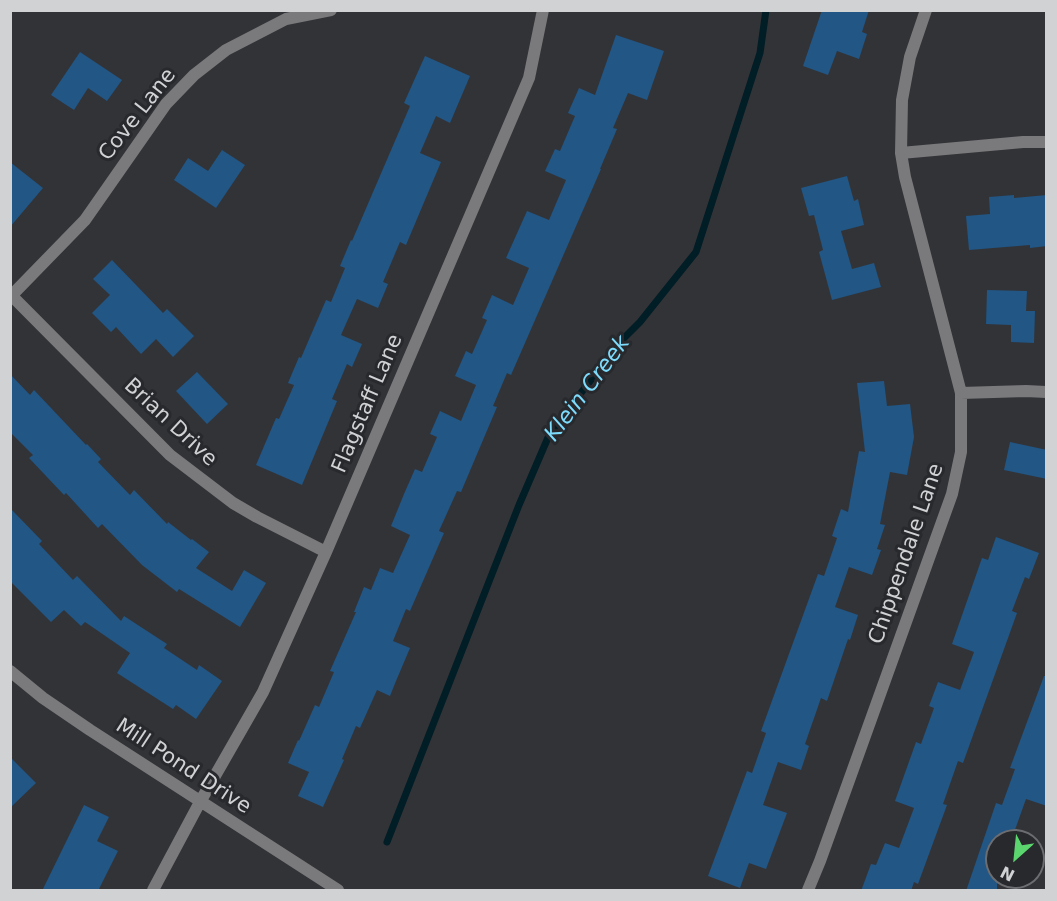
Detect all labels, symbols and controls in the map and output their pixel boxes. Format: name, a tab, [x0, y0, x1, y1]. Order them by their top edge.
street label: Cove Lane	[94, 64, 182, 166]
street label: Flagstaff Lane	[327, 331, 409, 477]
water label: Klein Creek	[540, 331, 636, 447]
street label: Brian Drive	[118, 374, 222, 472]
street label: Chippendale Lane	[864, 460, 950, 648]
street label: Mill Pond Drive	[111, 714, 255, 820]
north arrow	[985, 829, 1045, 889]
text: N	[997, 862, 1018, 885]

